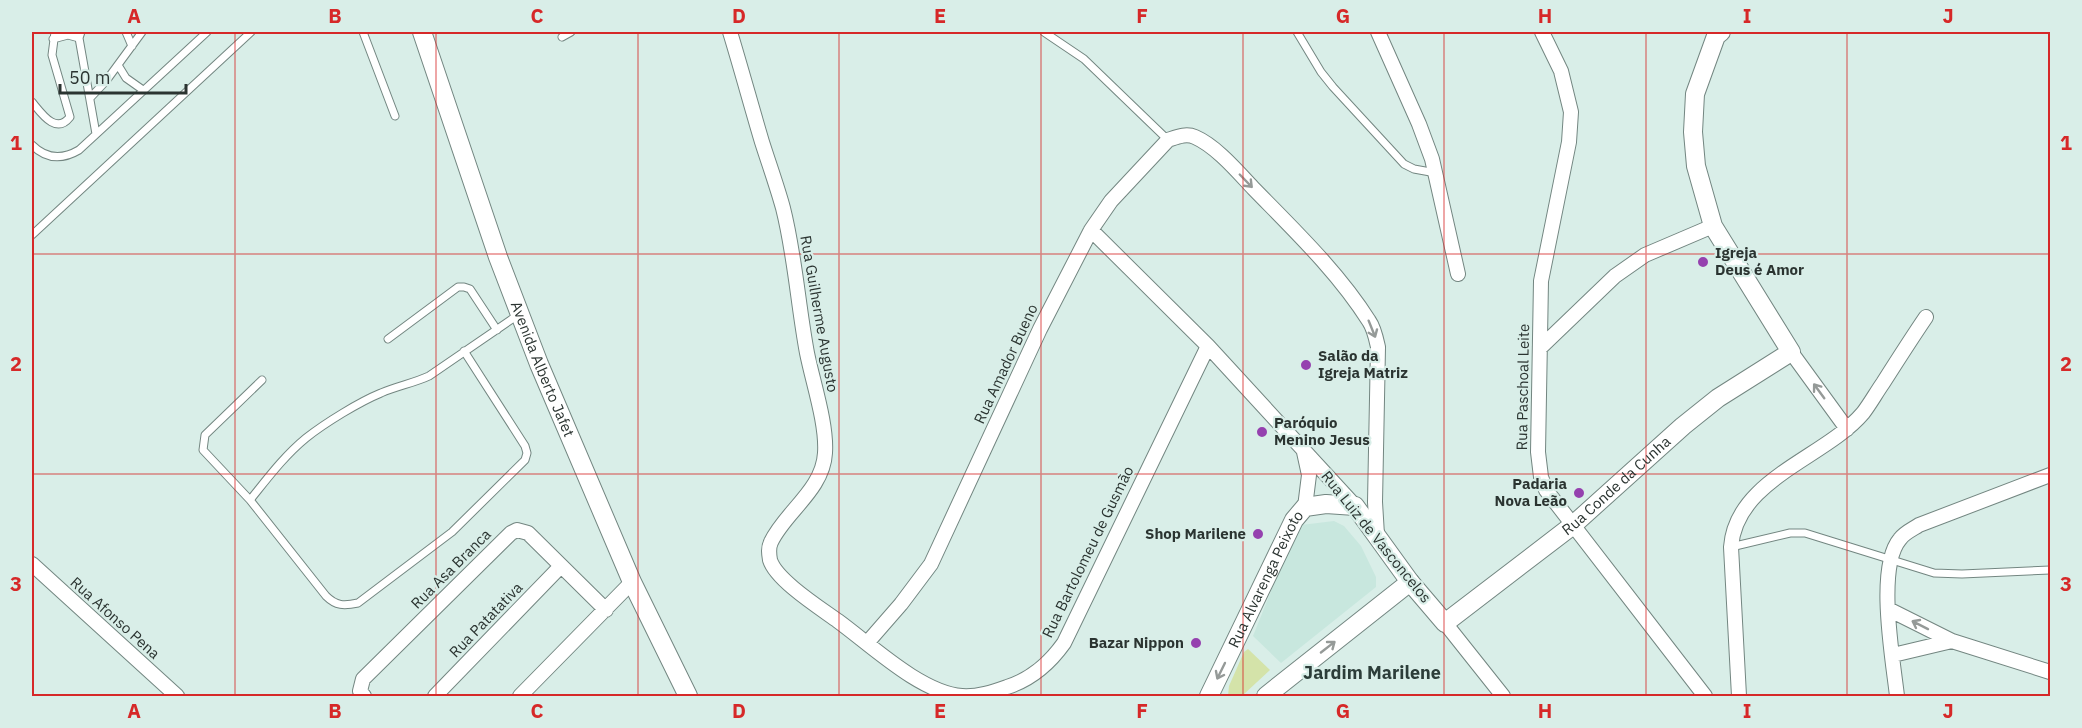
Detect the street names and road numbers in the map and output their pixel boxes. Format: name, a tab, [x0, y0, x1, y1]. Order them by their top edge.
street label: Rua Guilherme Augusto	[796, 234, 843, 394]
street label: Avenida Alberto Jafet	[507, 298, 579, 440]
street label: Rua Amador Bueno	[969, 301, 1042, 427]
street label: Rua Paschoal Leite	[1512, 323, 1533, 451]
street label: Rua Conde da Cunha	[1558, 432, 1674, 539]
street label: Rua Bartolomeu de Gusmão	[1038, 463, 1137, 641]
street label: Rua Luiz de Vasconcelos	[1317, 467, 1435, 606]
street label: Rua Alvarenga Peixoto	[1224, 506, 1307, 651]
street label: Rua Asa Branca	[407, 525, 495, 613]
street label: Rua Afonso Pena	[67, 572, 164, 663]
street label: Rua Patatativa	[445, 578, 526, 661]

